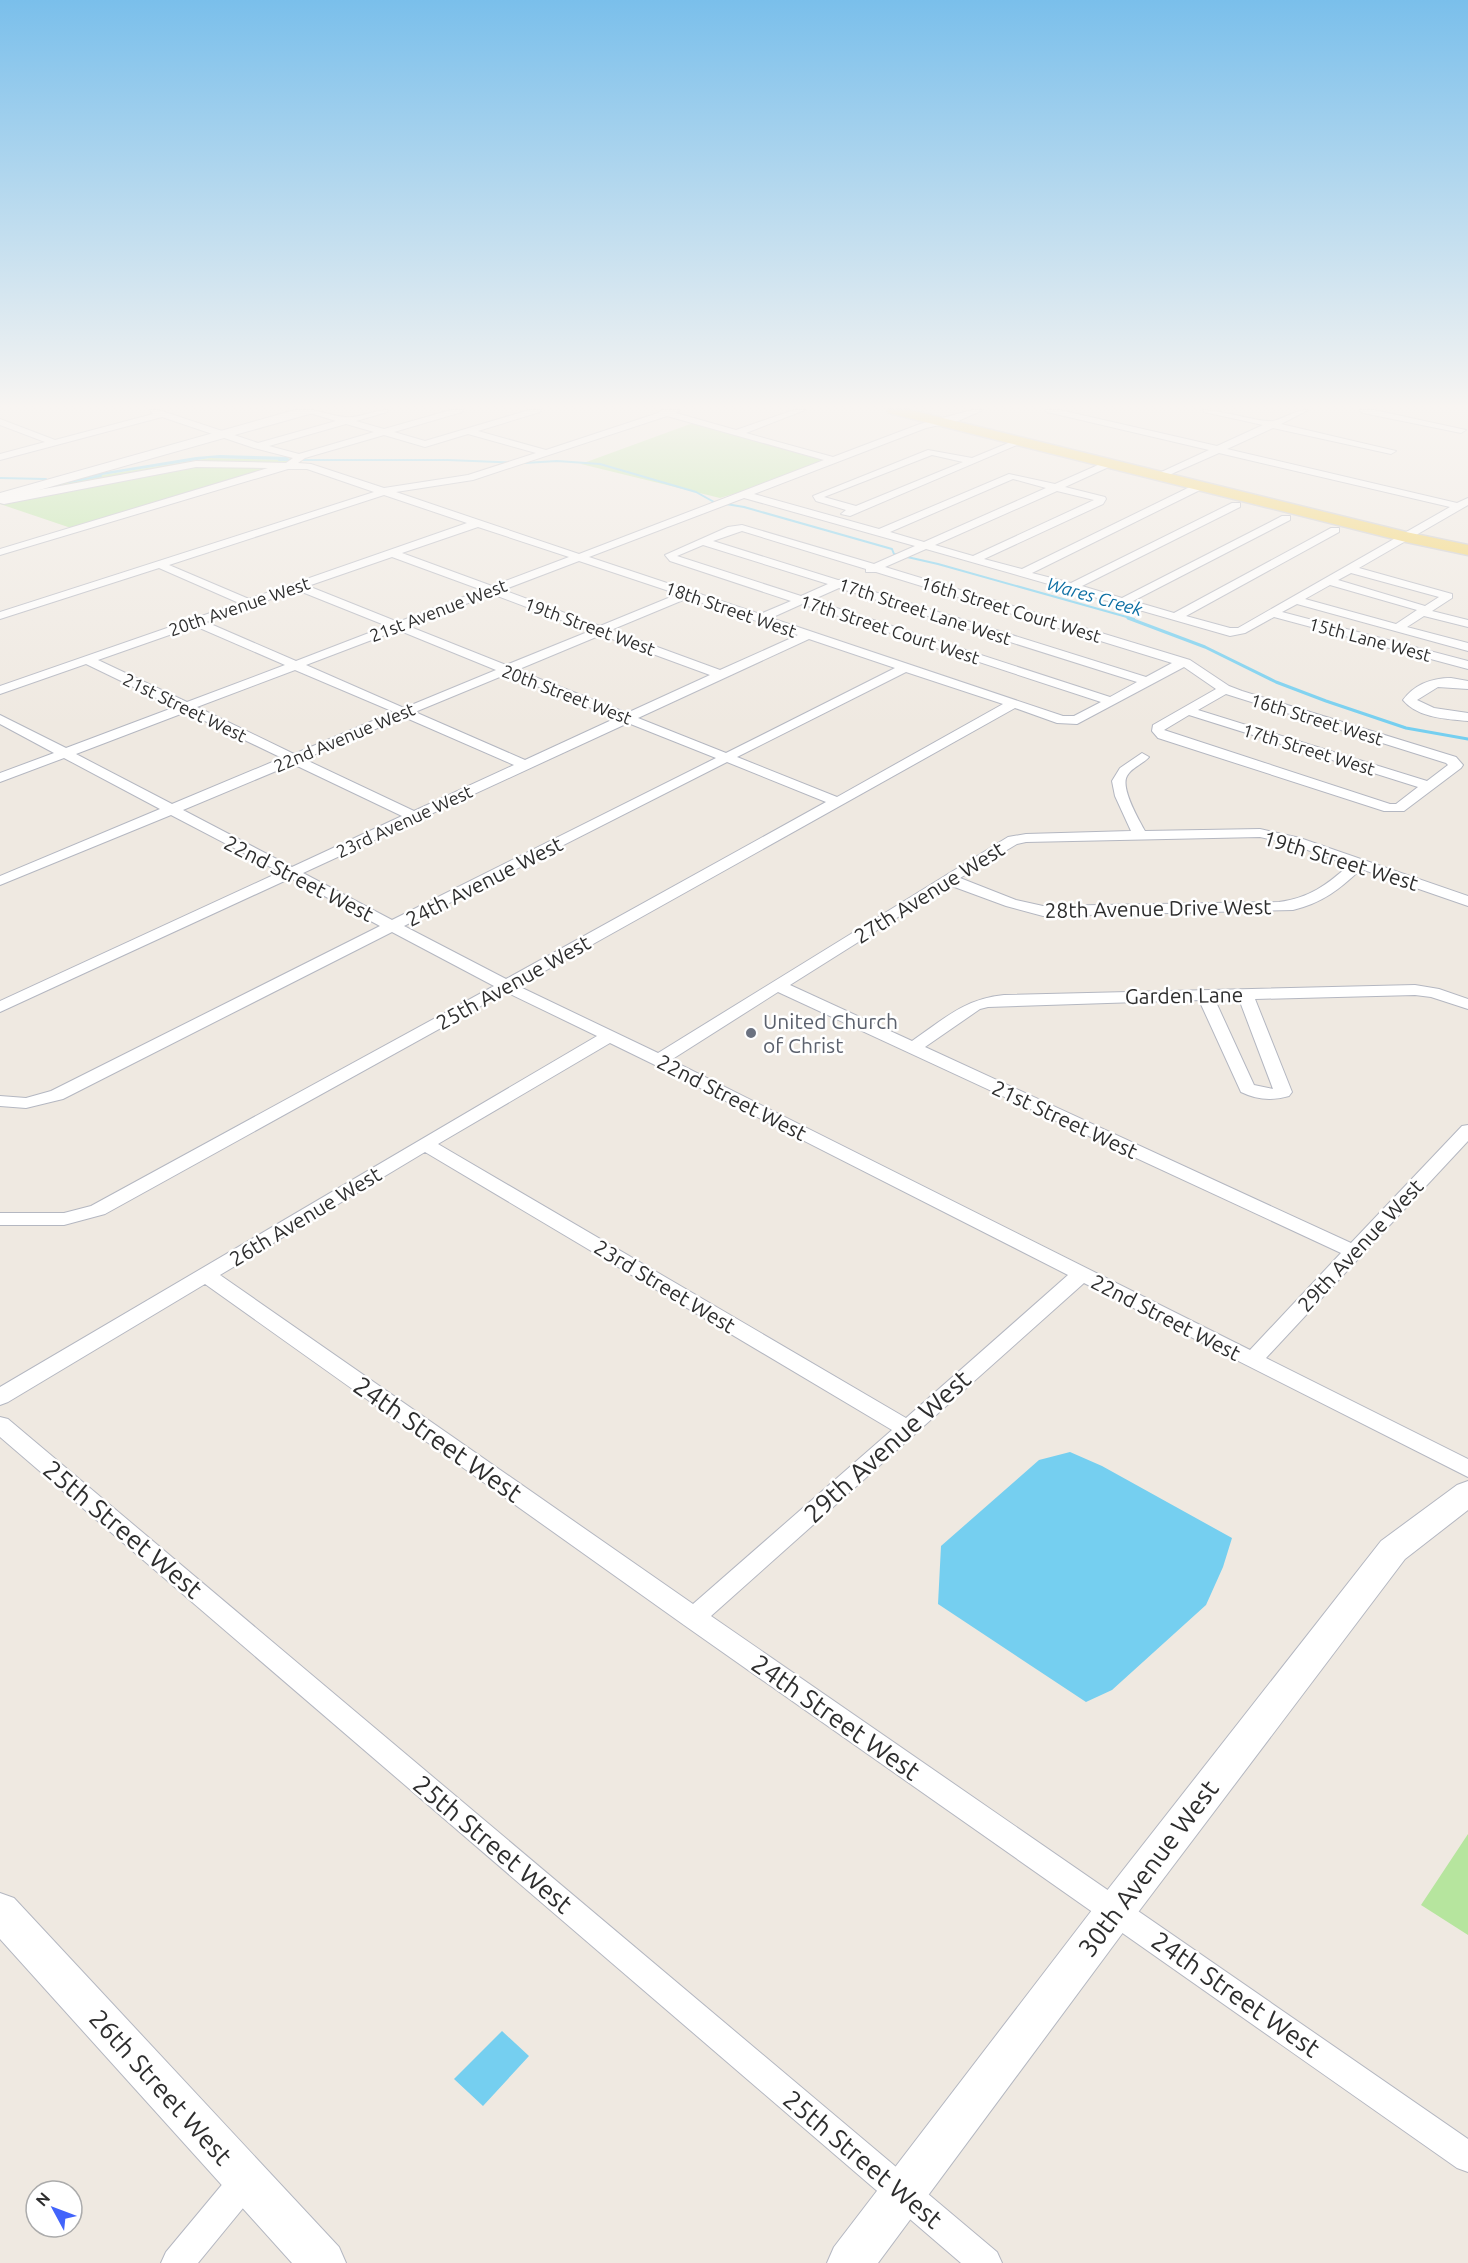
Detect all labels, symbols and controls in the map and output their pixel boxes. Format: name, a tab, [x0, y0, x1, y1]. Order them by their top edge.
street label: 20th Avenue West	[166, 572, 312, 640]
street label: 16th Street Court West	[919, 572, 1103, 646]
water label: Wares Creek	[1045, 573, 1146, 619]
street label: 17th Street Lane West	[836, 574, 1014, 648]
street label: 21st Avenue West	[367, 575, 509, 645]
street label: 18th Street West	[663, 577, 799, 641]
street label: 17th Street Court West	[798, 591, 982, 667]
street label: 19th Street West	[522, 593, 658, 659]
street label: 15th Lane West	[1307, 613, 1433, 665]
street label: 20th Street West	[499, 660, 635, 728]
street label: 21st Street West	[120, 668, 250, 746]
street label: 16th Street West	[1248, 689, 1386, 749]
street label: 22nd Avenue West	[271, 698, 417, 776]
street label: 17th Street West	[1240, 719, 1378, 779]
street label: 23rd Avenue West	[333, 781, 475, 861]
street label: 19th Street West	[1261, 825, 1421, 895]
street label: 22nd Street West	[220, 830, 378, 926]
street label: 24th Avenue West	[402, 831, 566, 931]
street label: 27th Avenue West	[850, 836, 1008, 948]
street label: 28th Avenue Drive West	[1044, 894, 1272, 922]
street label: 25th Avenue West	[432, 930, 594, 1034]
street label: Garden Lane	[1125, 982, 1243, 1008]
place label: United Church of Christ	[763, 1009, 898, 1057]
marker: United Church of Christ	[744, 1026, 758, 1040]
street label: 22nd Street West	[653, 1049, 811, 1145]
street label: 21st Street West	[989, 1075, 1141, 1163]
street label: 26th Avenue West	[225, 1161, 385, 1271]
street label: 29th Avenue West	[1292, 1174, 1428, 1316]
street label: 23rd Street West	[590, 1234, 740, 1338]
street label: 22nd Street West	[1087, 1269, 1245, 1365]
street label: 29th Avenue West	[798, 1364, 976, 1528]
street label: 24th Street West	[348, 1370, 528, 1508]
street label: 25th Street West	[38, 1454, 208, 1604]
street label: 24th Street West	[746, 1648, 926, 1786]
street label: 25th Street West	[408, 1769, 578, 1919]
street label: 30th Avenue West	[1072, 1774, 1224, 1962]
street label: 24th Street West	[1146, 1925, 1326, 2063]
street label: 26th Street West	[84, 2004, 238, 2170]
street label: 25th Street West	[778, 2084, 948, 2234]
north arrow	[24, 2179, 84, 2239]
text: N	[32, 2189, 53, 2210]

